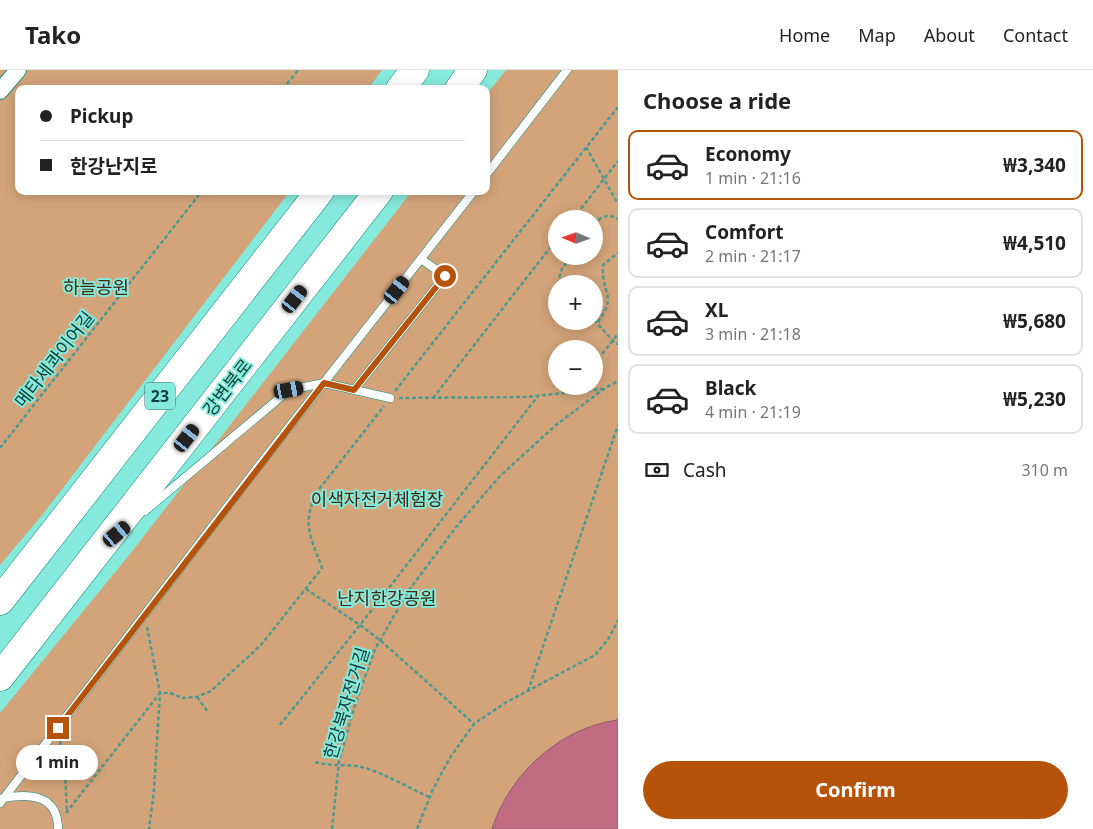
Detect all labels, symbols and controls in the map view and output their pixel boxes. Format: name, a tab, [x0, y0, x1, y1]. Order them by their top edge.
text: Tako	[25, 18, 81, 51]
text: Home	[779, 23, 830, 47]
text: Map	[858, 23, 896, 47]
text: About	[924, 23, 975, 47]
text: Contact	[1003, 23, 1068, 47]
text: Choose a ride	[643, 85, 791, 115]
text: Pickup	[70, 103, 133, 129]
text: Economy	[705, 141, 791, 167]
icon: car	[645, 143, 690, 188]
text: ₩3,340	[1003, 152, 1066, 178]
text: 한강난지로	[70, 153, 157, 179]
text: 1 min · 21:16	[705, 167, 801, 189]
north arrow	[548, 210, 602, 265]
map controls	[548, 210, 603, 395]
text: Comfort	[705, 219, 784, 245]
icon: car	[645, 221, 690, 266]
text: ₩4,510	[1003, 230, 1066, 256]
text: 2 min · 21:17	[705, 245, 801, 267]
route start	[434, 265, 456, 287]
car	[381, 274, 412, 306]
park label: 하늘공원	[63, 275, 129, 299]
button: +	[548, 275, 603, 330]
car	[279, 283, 310, 315]
text: XL	[705, 297, 728, 323]
icon: car	[645, 299, 690, 344]
street label: 메타세콰이어길	[9, 306, 99, 412]
text: ₩5,680	[1003, 308, 1066, 334]
text: 3 min · 21:18	[705, 323, 801, 345]
button: −	[548, 340, 603, 395]
street label: 강변북로	[197, 354, 257, 420]
text: Black	[705, 375, 756, 401]
icon: car	[645, 377, 690, 422]
car	[272, 380, 305, 400]
road number: 23	[145, 382, 175, 410]
text: ₩5,230	[1003, 386, 1066, 412]
text: 4 min · 21:19	[705, 401, 801, 423]
car	[171, 422, 202, 454]
icon: cash	[643, 456, 671, 484]
text: Cash	[683, 457, 727, 483]
text: 310 m	[1021, 459, 1068, 481]
park label: 이색자전거체험장	[311, 487, 443, 511]
car	[100, 519, 133, 549]
park label: 난지한강공원	[337, 586, 437, 610]
street label: 한강북자전거길	[318, 644, 374, 762]
route end	[47, 717, 69, 739]
callout: 1 min	[17, 746, 99, 780]
text: 1 min	[35, 751, 79, 773]
button: Confirm	[643, 761, 1068, 819]

